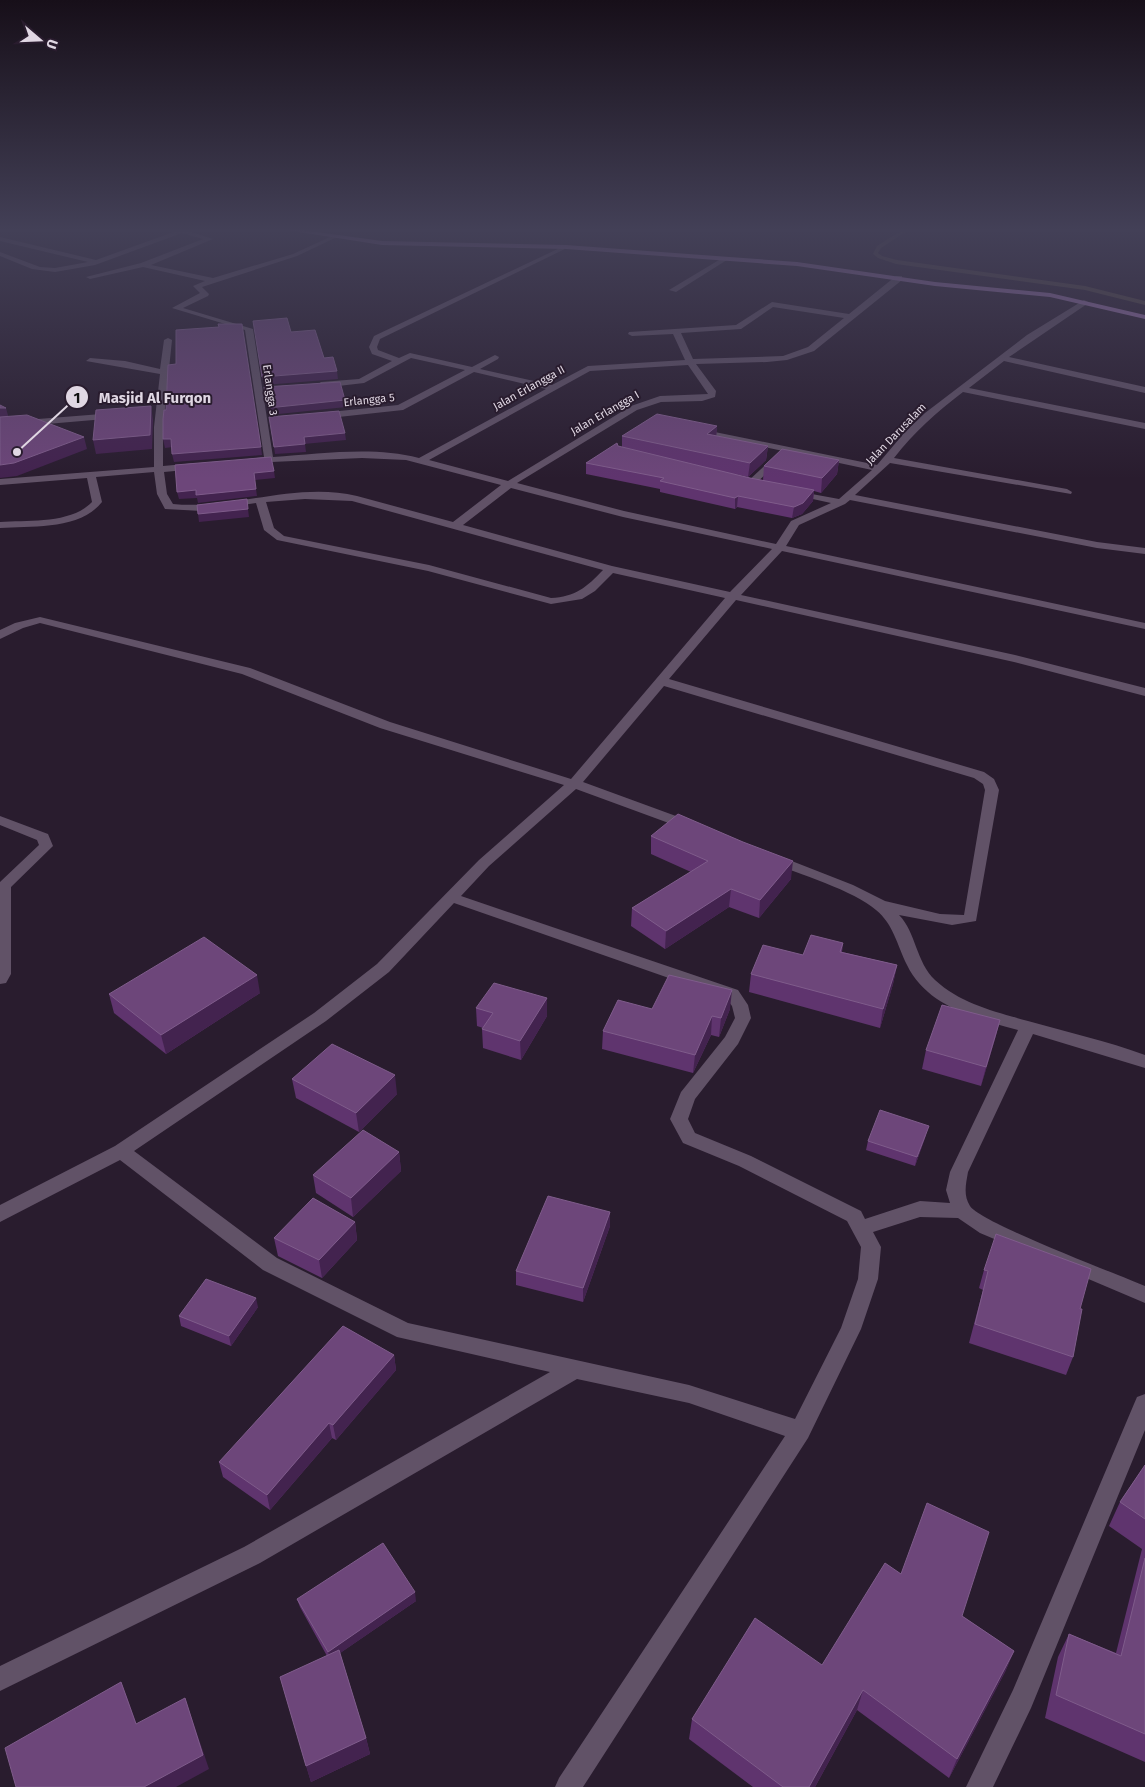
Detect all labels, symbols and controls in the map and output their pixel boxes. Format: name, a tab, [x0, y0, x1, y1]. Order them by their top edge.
north arrow	[15, 15, 65, 65]
text: U	[42, 37, 61, 51]
street label: Jalan Erlangga II	[491, 363, 567, 413]
street label: Erlangga 3	[260, 364, 280, 416]
callout: Masjid Al Furqon	[64, 382, 222, 412]
street label: Jalan Erlangga I	[569, 388, 641, 438]
text: 1	[74, 389, 80, 407]
text: Masjid Al Furqon	[99, 389, 211, 407]
street label: Erlangga 5	[343, 391, 396, 409]
street label: Jalan Darusalam	[863, 400, 929, 468]

